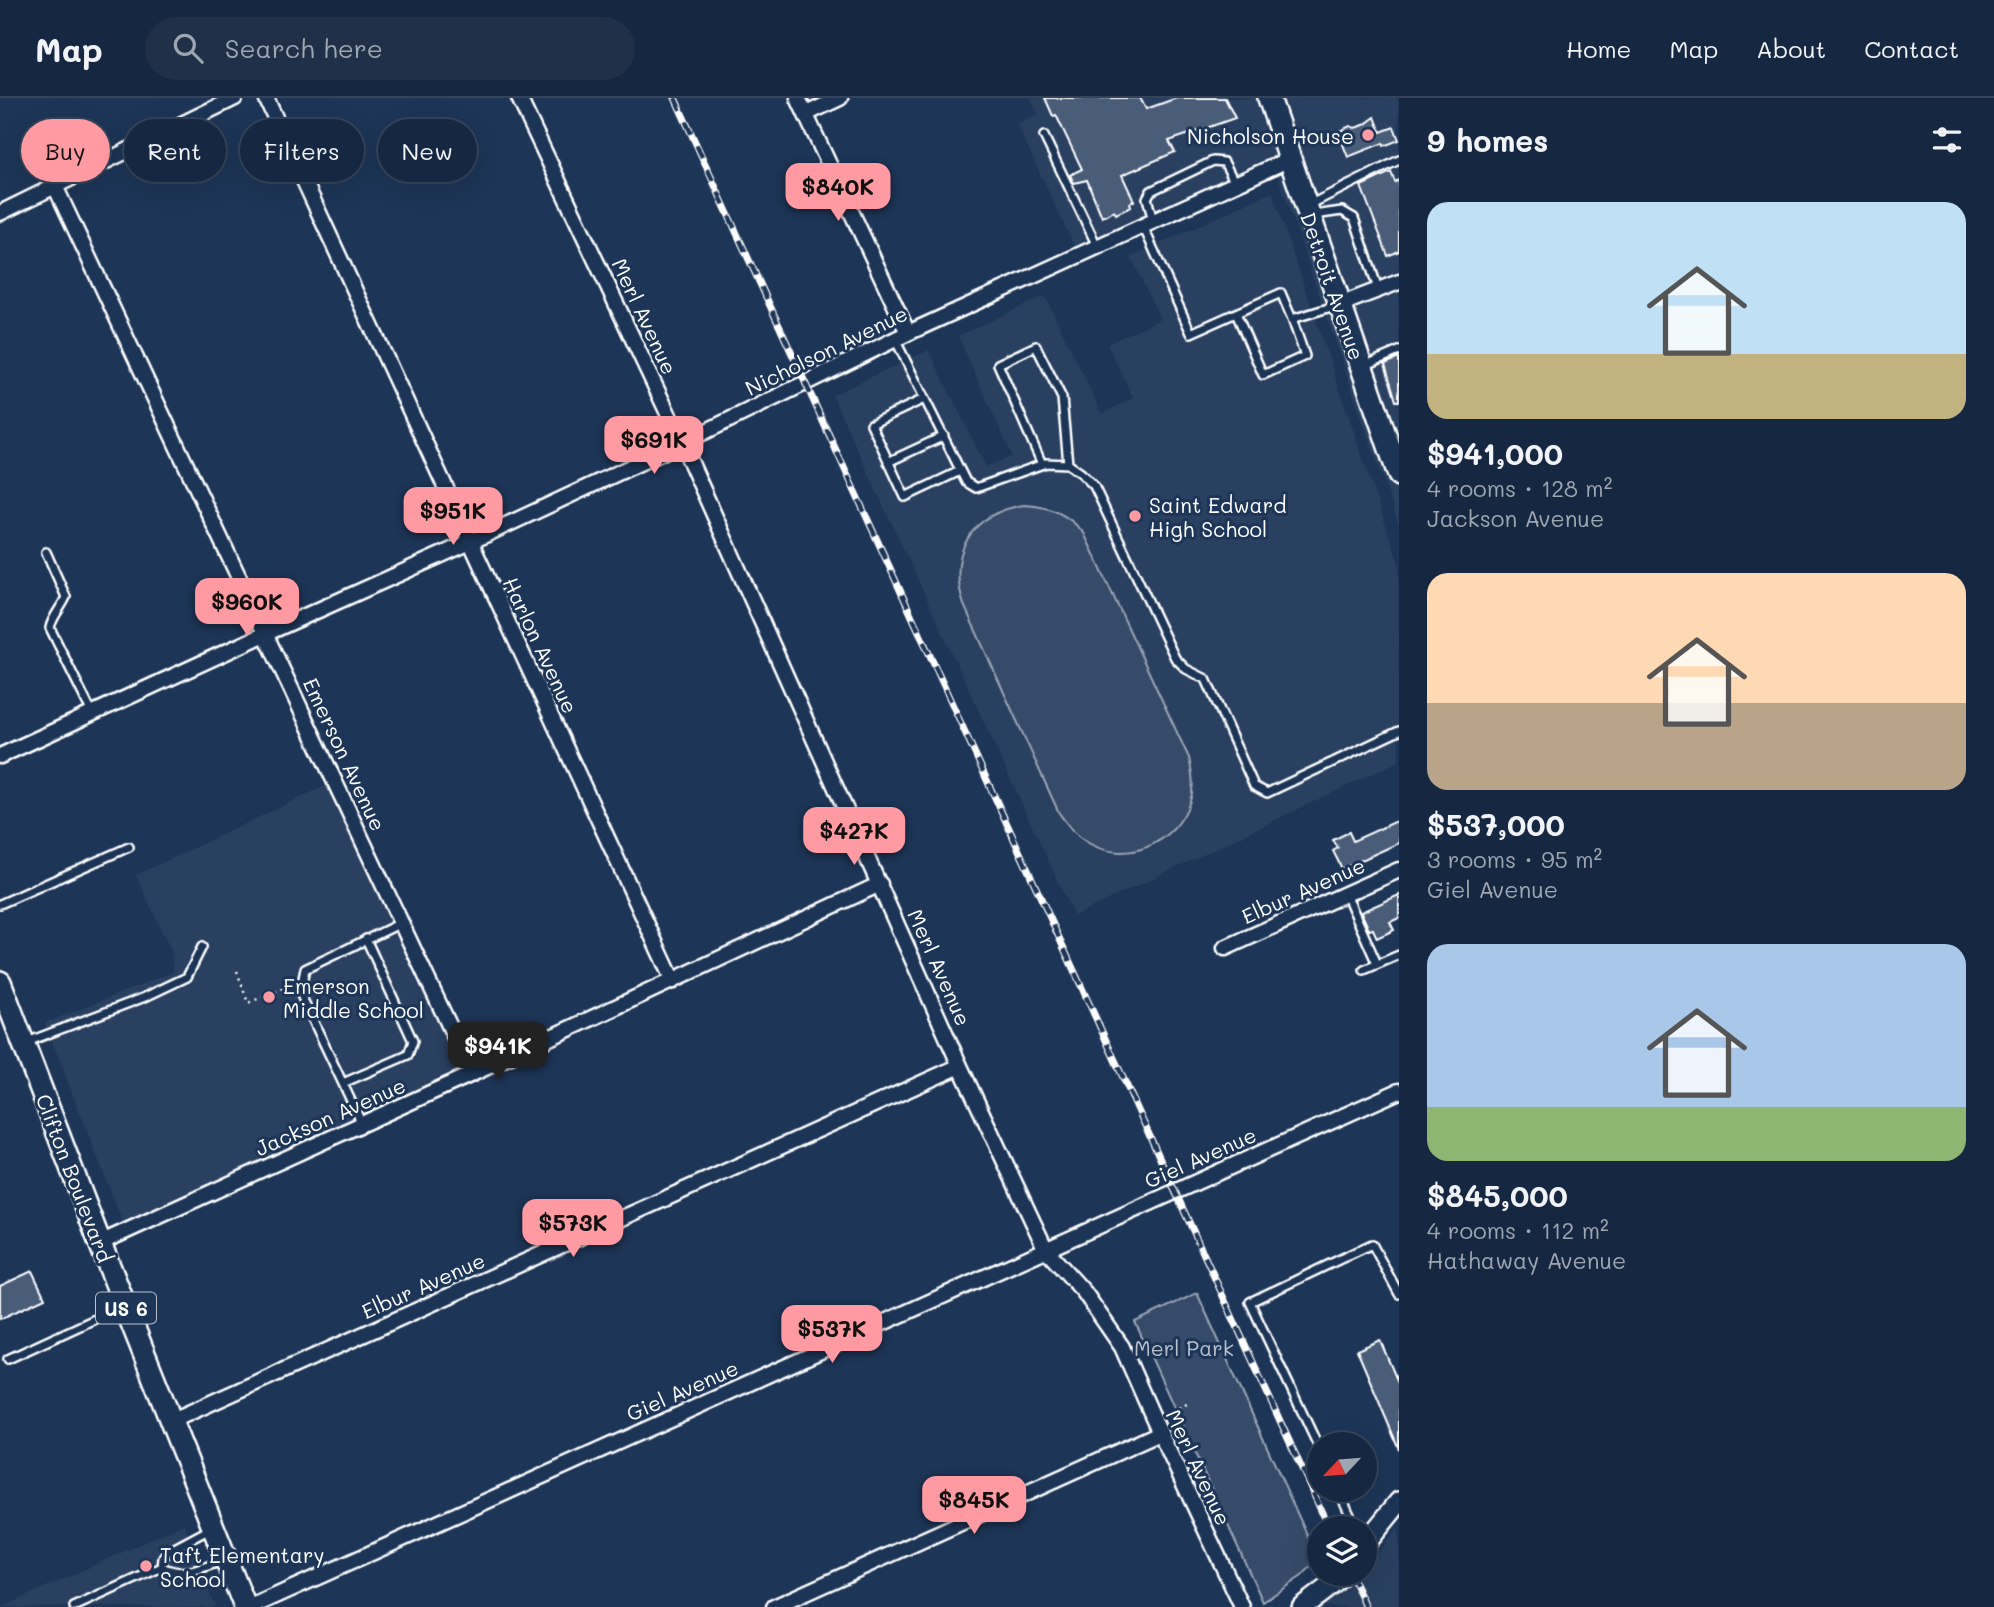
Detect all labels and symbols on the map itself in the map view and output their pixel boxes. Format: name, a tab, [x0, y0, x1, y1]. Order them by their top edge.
place label: Nicholson House	[1187, 122, 1354, 149]
marker: Nicholson House	[1360, 127, 1376, 143]
pin: $840K	[789, 164, 887, 223]
street label: Detroit Avenue	[1295, 208, 1371, 364]
street label: Merl Avenue	[606, 254, 684, 378]
street label: Nicholson Avenue	[740, 299, 912, 401]
pin: $691K	[605, 416, 703, 476]
pin: $951K	[404, 488, 502, 547]
place label: Saint Edward High School	[1149, 491, 1287, 542]
marker: Saint Edward High School	[1127, 508, 1143, 524]
street label: Harlon Avenue	[498, 573, 584, 717]
pin: $960K	[198, 578, 296, 638]
street label: Emerson Avenue	[298, 673, 392, 835]
pin: $427K	[805, 808, 903, 867]
street label: Elbur Avenue	[1237, 851, 1369, 929]
street label: Merl Avenue	[902, 904, 978, 1030]
place label: Emerson Middle School	[283, 972, 424, 1023]
marker: Emerson Middle School	[261, 989, 277, 1005]
pin: $941K	[449, 1023, 547, 1082]
street label: Jackson Avenue	[251, 1071, 409, 1161]
street label: Clifton Boulevard	[30, 1090, 120, 1266]
street label: Giel Avenue	[1140, 1120, 1260, 1194]
pin: $573K	[524, 1200, 622, 1259]
street label: Elbur Avenue	[357, 1246, 489, 1324]
road number: US 6	[96, 1292, 156, 1324]
pin: $537K	[783, 1306, 881, 1365]
park label: Merl Park	[1134, 1334, 1234, 1361]
street label: Giel Avenue	[622, 1353, 742, 1427]
street label: Merl Avenue	[1160, 1405, 1238, 1529]
north arrow	[1307, 1432, 1377, 1502]
pin: $845K	[925, 1476, 1023, 1536]
place label: Taft Elementary School	[160, 1541, 324, 1592]
marker: Taft Elementary School	[138, 1558, 154, 1574]

